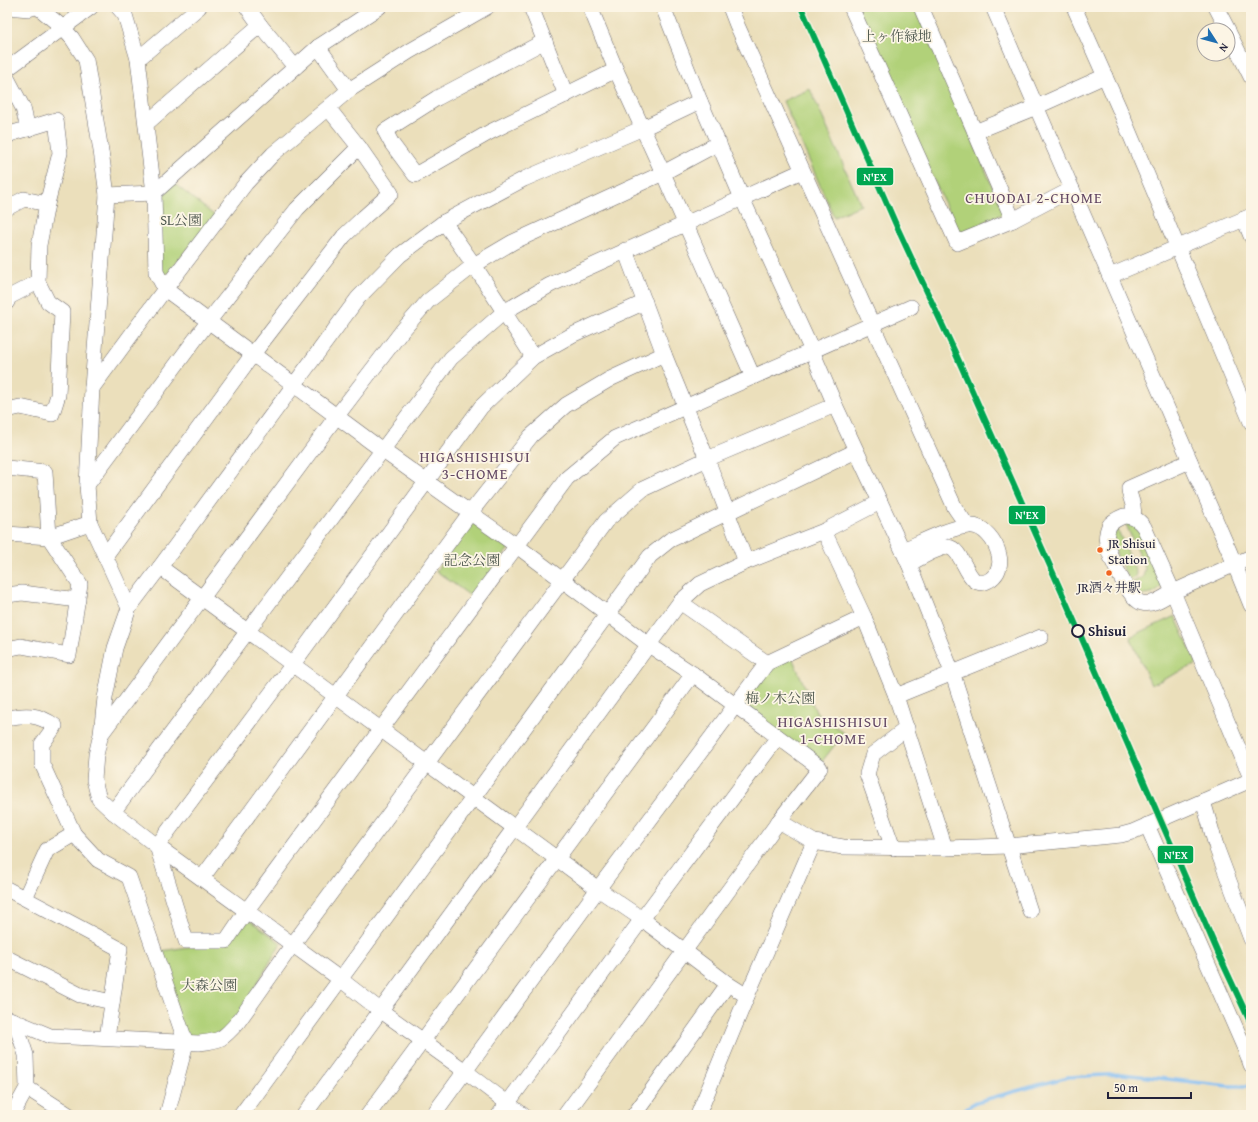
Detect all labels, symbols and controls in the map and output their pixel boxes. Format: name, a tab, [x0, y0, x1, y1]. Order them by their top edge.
north arrow	[1196, 22, 1236, 62]
park label: 上ヶ作緑地	[862, 26, 932, 46]
text: N	[1215, 40, 1233, 56]
line badge: N'EX	[856, 167, 894, 186]
text: N'EX	[863, 169, 887, 185]
district label: CHUODAI 2-CHOME	[965, 187, 1103, 208]
park label: SL公園	[160, 210, 202, 230]
district label: HIGASHISHISUI 3-CHOME	[419, 446, 531, 484]
line badge: N'EX	[1008, 505, 1046, 525]
text: N'EX	[1015, 507, 1039, 523]
place label: JR Shisui Station	[1106, 534, 1156, 569]
marker: JR Shisui Station	[1095, 545, 1105, 555]
park label: 記念公園	[444, 550, 500, 570]
marker: JR酒々井駅	[1104, 568, 1114, 578]
place label: JR酒々井駅	[1075, 578, 1141, 597]
place label: Shisui	[1088, 621, 1127, 641]
marker: Shisui	[1071, 624, 1085, 638]
park label: 梅ノ木公園	[745, 688, 815, 708]
district label: HIGASHISHISUI 1-CHOME	[777, 711, 889, 749]
line badge: N'EX	[1157, 845, 1194, 864]
text: N'EX	[1164, 847, 1188, 863]
park label: 大森公園	[181, 975, 237, 995]
scale bar	[1108, 1074, 1191, 1100]
text: 50 m	[1114, 1079, 1138, 1096]

